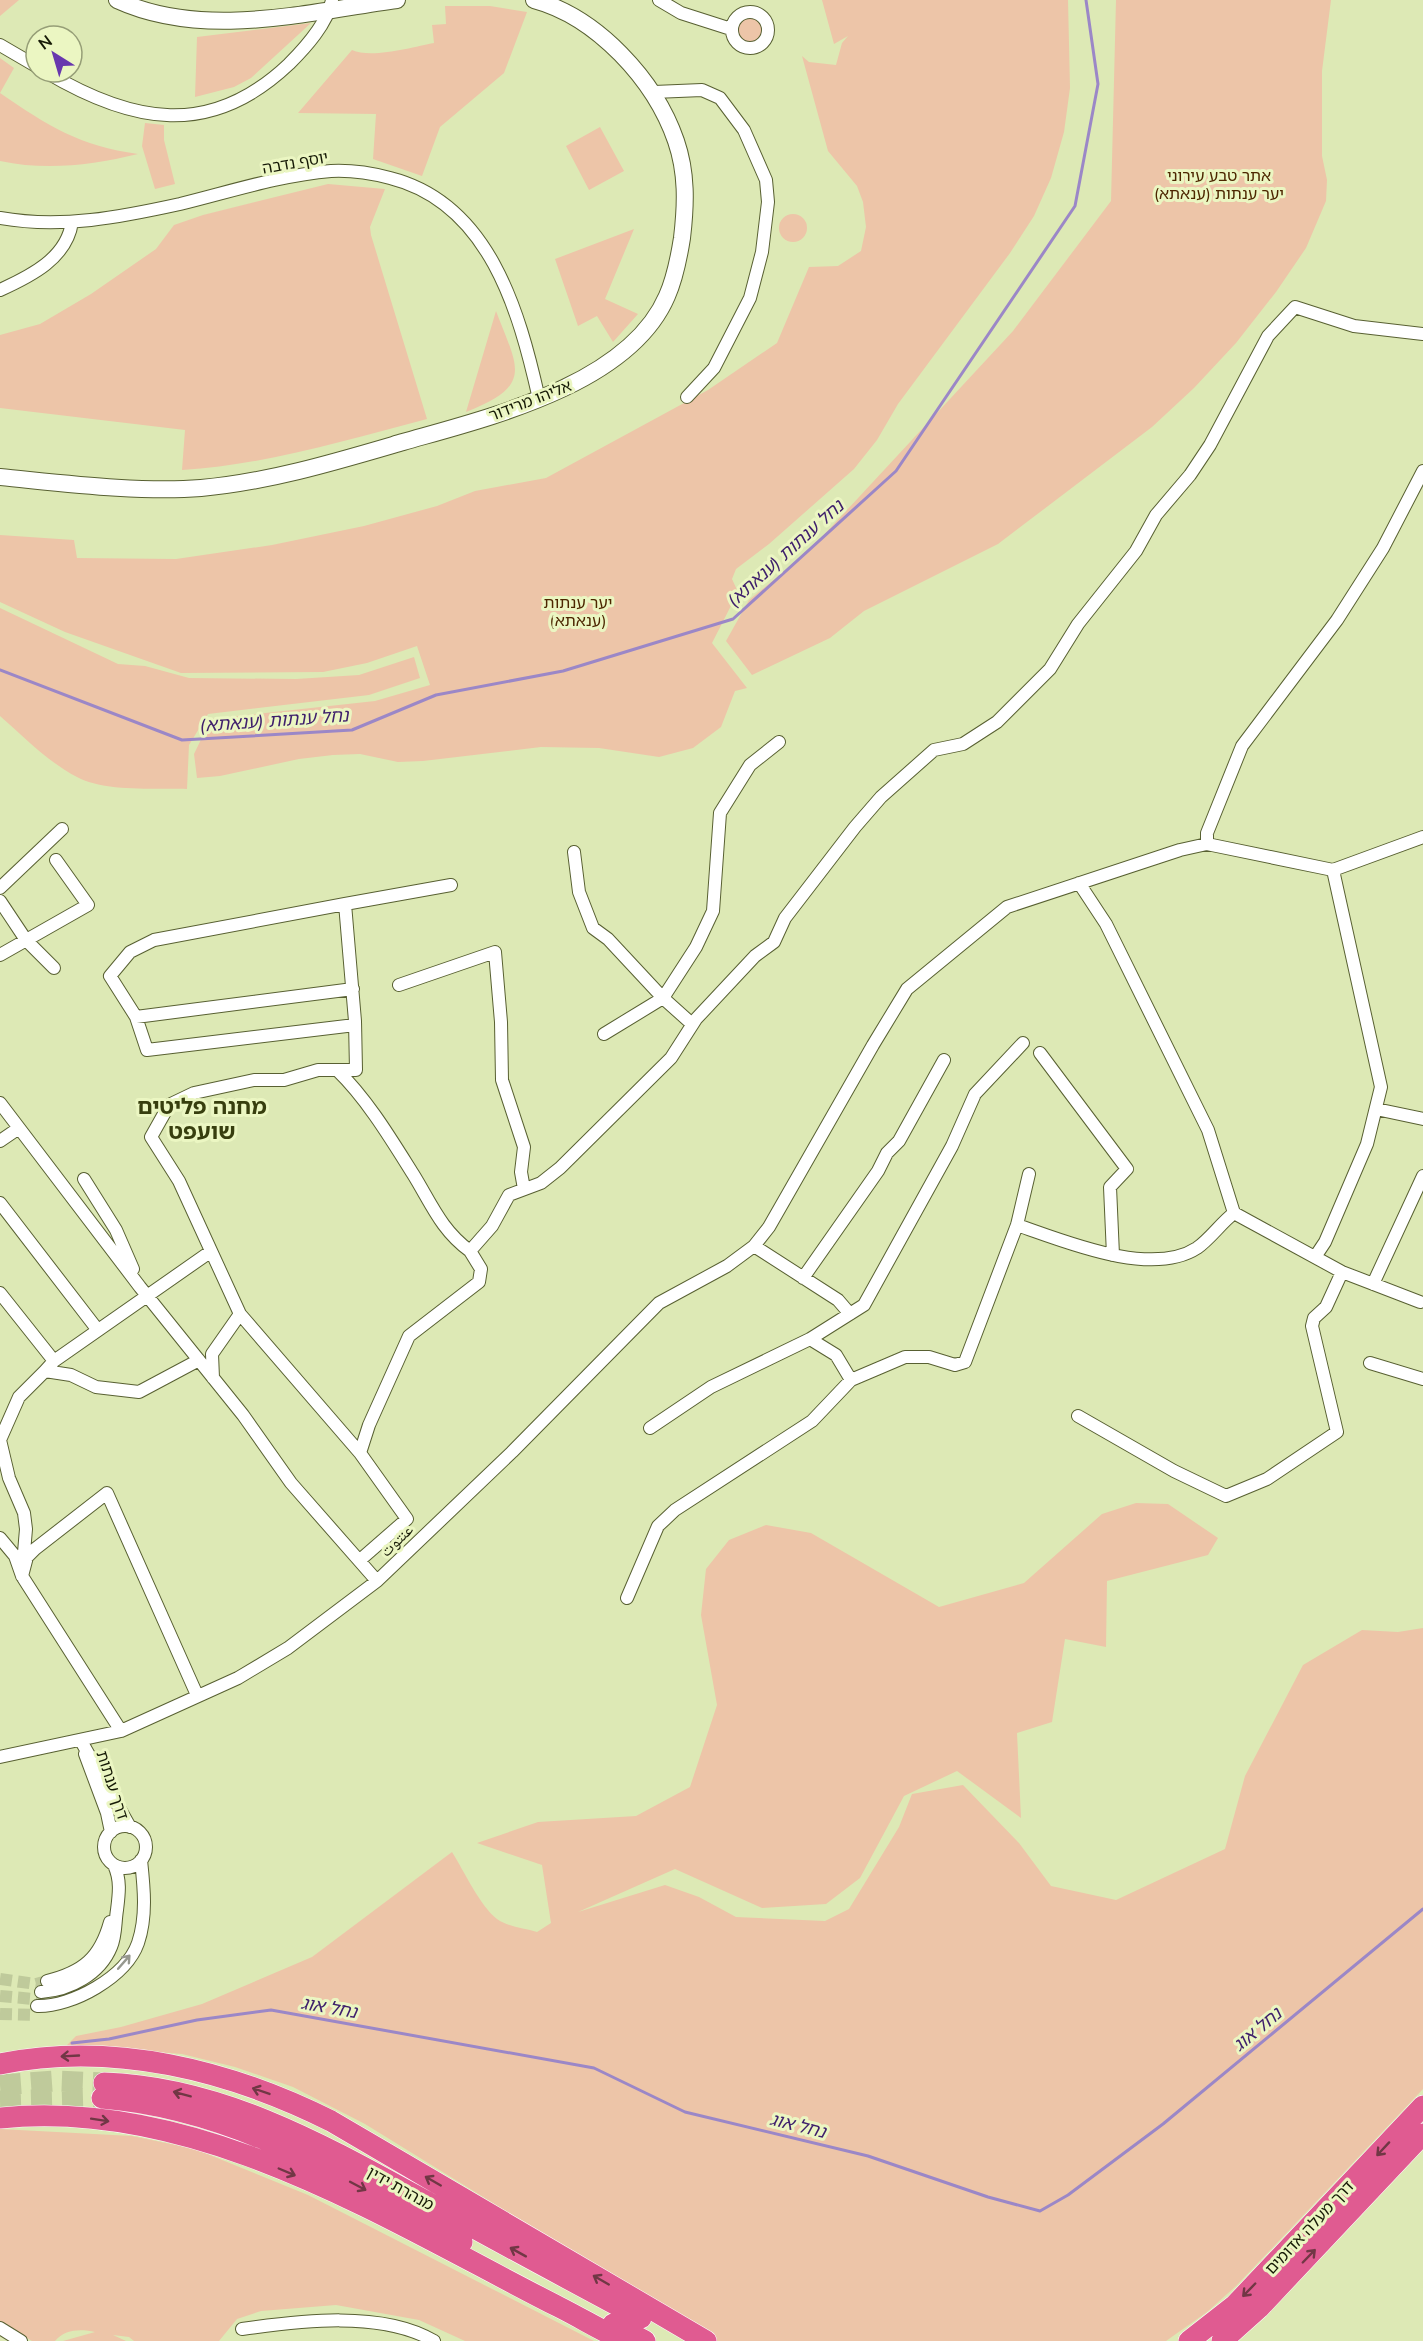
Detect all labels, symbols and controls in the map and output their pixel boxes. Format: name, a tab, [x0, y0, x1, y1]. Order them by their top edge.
north arrow	[24, 24, 84, 84]
text: N	[34, 30, 56, 54]
street label: יוסף נדבה	[260, 146, 330, 178]
park label: אתר טבע עירוני יער ענתות (ענאתא)	[1154, 165, 1284, 203]
street label: אליהו מרידור	[486, 375, 574, 425]
water label: נחל ענתות (ענאתא)	[722, 494, 849, 611]
park label: יער ענתות (ענאתא)	[543, 592, 613, 630]
water label: נחל ענתות (ענאתא)	[199, 703, 350, 737]
district label: מחנה פליטים שועפט	[137, 1092, 267, 1145]
street label: عنتوت	[375, 1519, 417, 1561]
street label: דרך ענתות	[92, 1748, 134, 1822]
one-way arrow	[117, 1955, 131, 1970]
water label: נחל אוג	[299, 1991, 360, 2023]
water label: נחל אוג	[1228, 2001, 1287, 2056]
one-way arrow	[61, 2050, 81, 2061]
one-way arrow	[252, 2084, 271, 2095]
one-way arrow	[173, 2088, 192, 2099]
water label: נחל אוג	[768, 2107, 829, 2143]
one-way arrow	[90, 2115, 110, 2126]
one-way arrow	[1376, 2141, 1390, 2156]
street label: מנהרת ידין	[364, 2162, 438, 2214]
one-way arrow	[278, 2167, 296, 2178]
one-way arrow	[425, 2175, 442, 2187]
street label: דרך מעלה אדומים	[1260, 2176, 1358, 2278]
one-way arrow	[349, 2180, 366, 2192]
one-way arrow	[510, 2246, 528, 2257]
one-way arrow	[1302, 2249, 1316, 2264]
one-way arrow	[593, 2273, 610, 2285]
one-way arrow	[1242, 2283, 1256, 2298]

